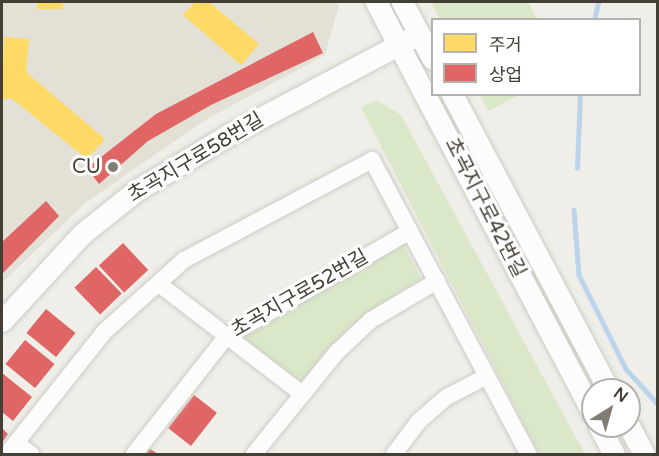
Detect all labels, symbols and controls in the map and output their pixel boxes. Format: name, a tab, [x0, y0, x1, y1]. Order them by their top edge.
legend	[431, 18, 641, 96]
text: 주거	[489, 34, 522, 56]
text: 상업	[489, 64, 522, 86]
street label: 초곡지구로58번길	[124, 108, 268, 208]
street label: 초곡지구로42번길	[439, 134, 531, 282]
place label: CU	[72, 155, 101, 179]
marker: CU	[106, 160, 120, 174]
street label: 초곡지구로52번길	[227, 245, 373, 343]
north arrow	[581, 378, 641, 438]
text: N	[609, 383, 632, 407]

